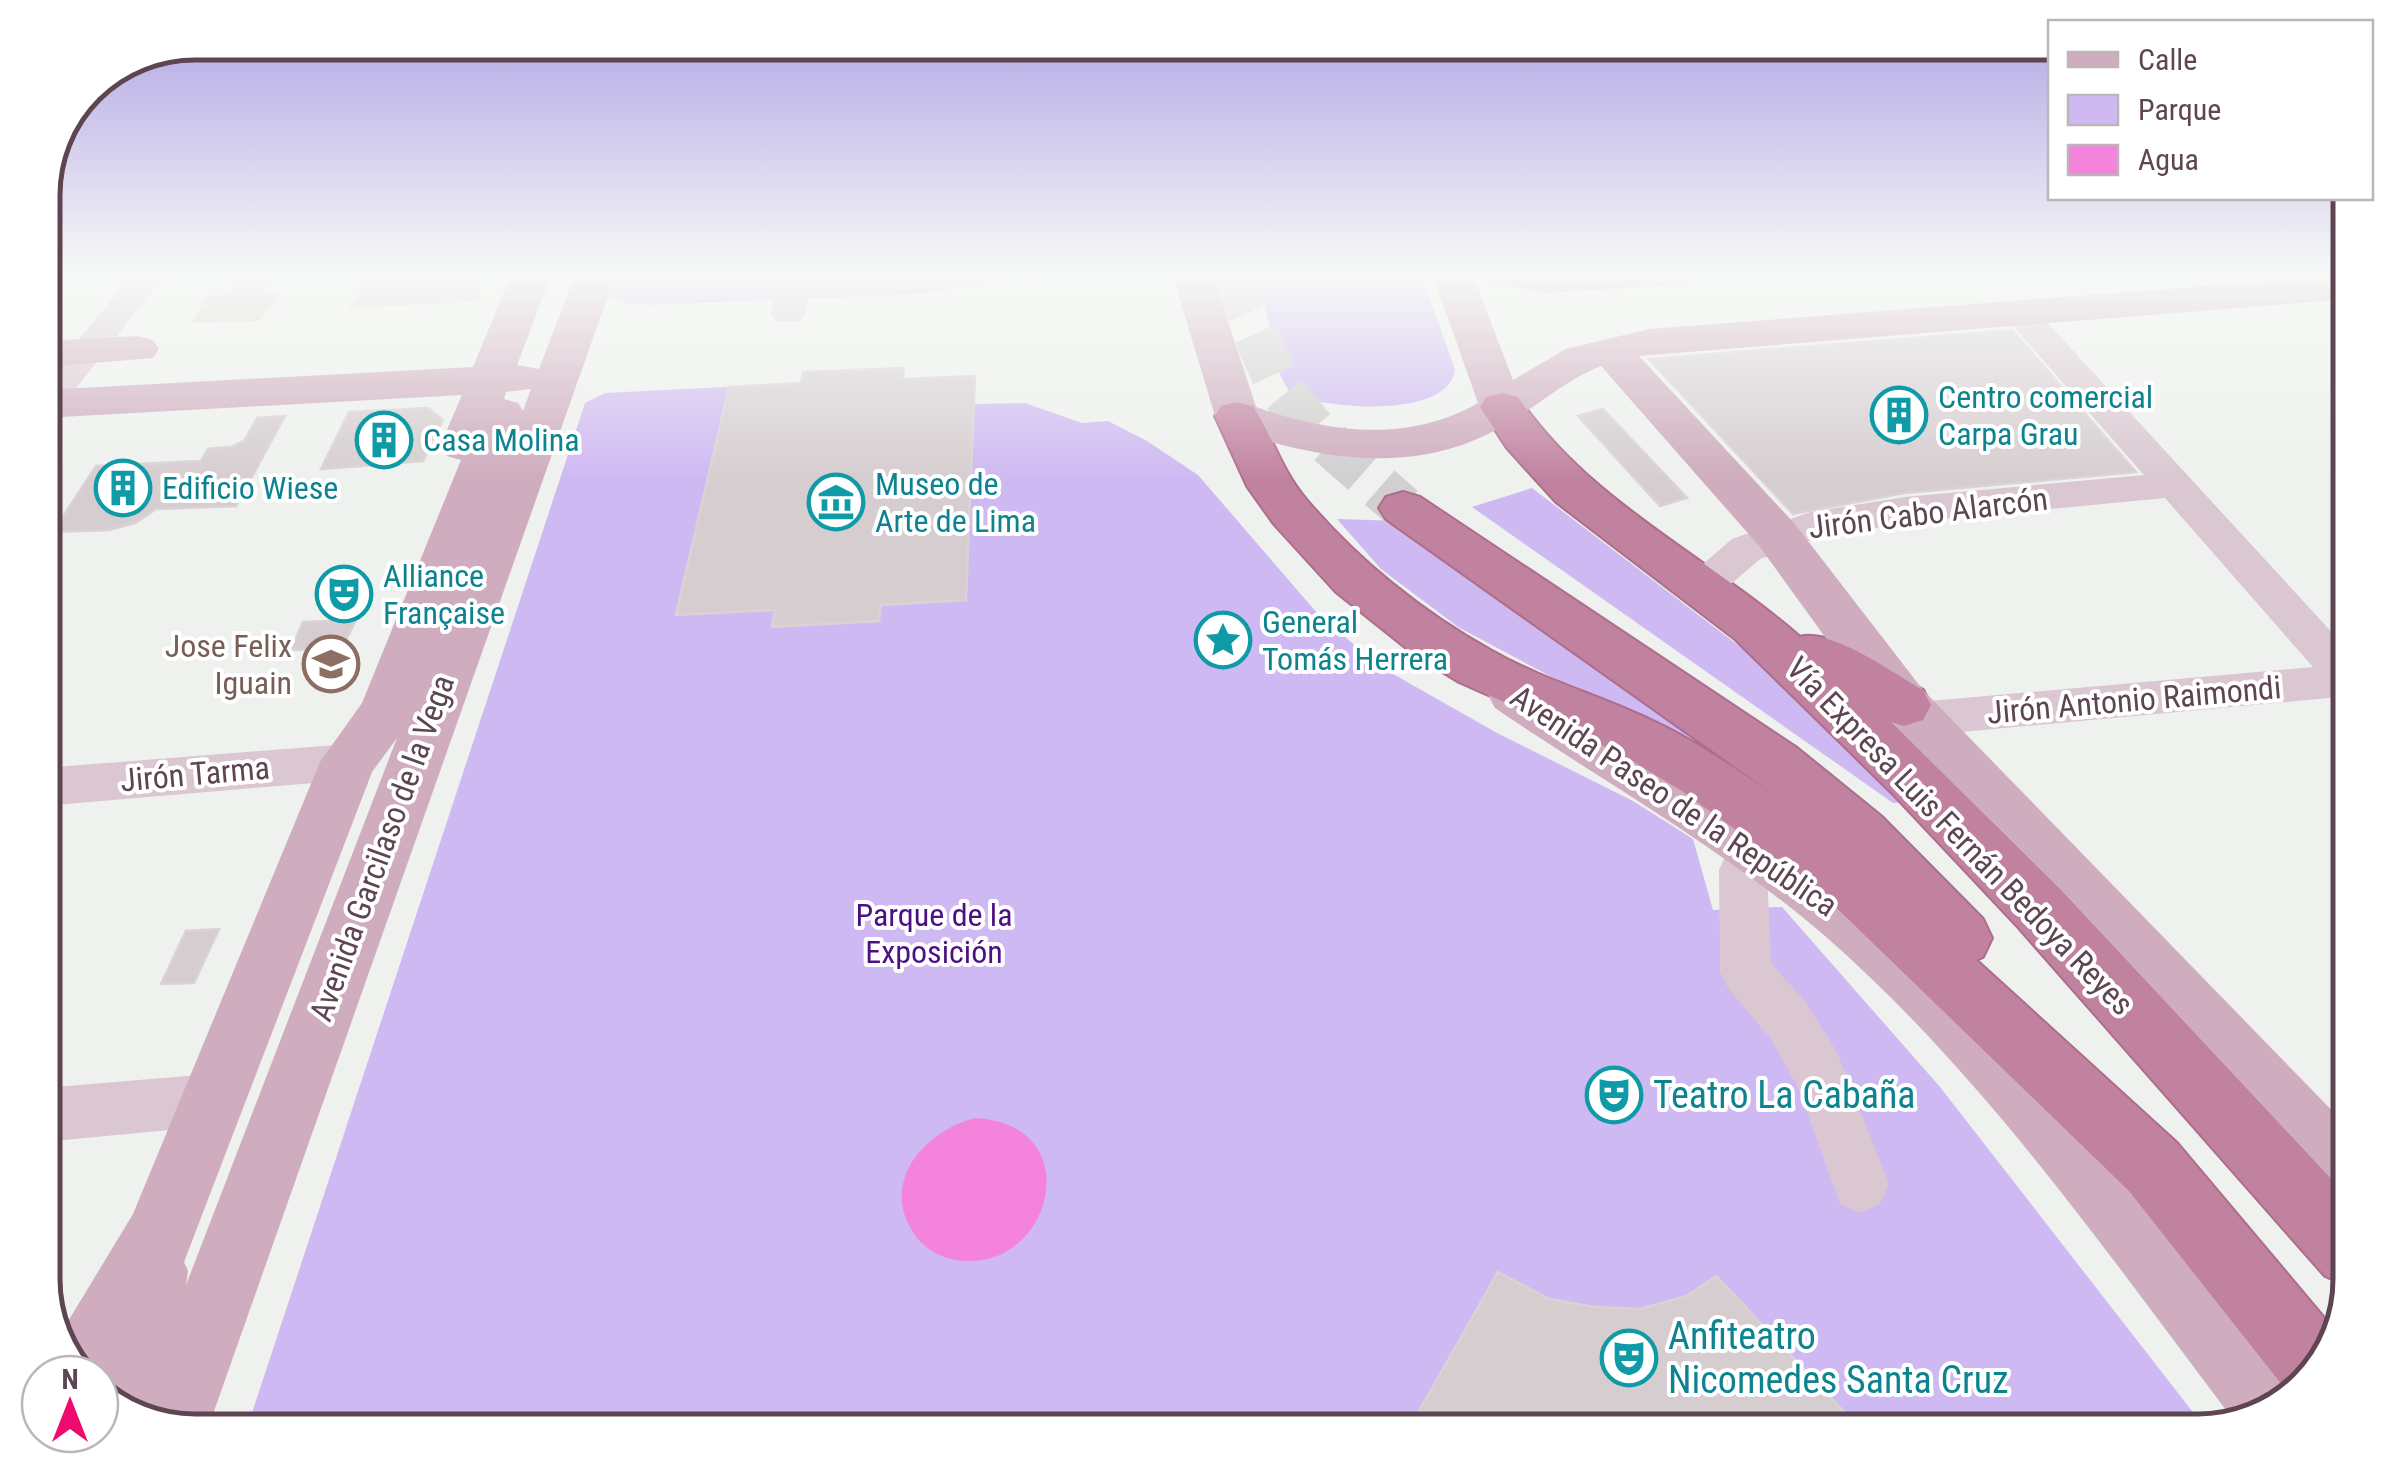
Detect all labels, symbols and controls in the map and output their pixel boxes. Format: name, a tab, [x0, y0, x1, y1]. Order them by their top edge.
legend	[2048, 20, 2373, 200]
text: Calle	[2138, 42, 2197, 77]
text: Parque	[2138, 92, 2221, 127]
text: Agua	[2138, 142, 2199, 177]
place label: Centro comercial Carpa Grau	[1938, 378, 2153, 453]
building icon: Centro comercial Carpa Grau	[1869, 385, 1929, 445]
building icon: Casa Molina	[354, 410, 414, 470]
place label: Casa Molina	[423, 421, 579, 459]
building icon: Edificio Wiese	[93, 458, 153, 518]
place label: Museo de Arte de Lima	[875, 465, 1036, 540]
place label: Edificio Wiese	[162, 469, 338, 507]
museum icon: Museo de Arte de Lima	[806, 472, 866, 532]
street label: Jirón Cabo Alarcón	[1806, 479, 2050, 547]
place label: Alliance Française	[383, 557, 505, 632]
theatre icon: Alliance Française	[314, 564, 374, 624]
place label: General Tomás Herrera	[1262, 603, 1448, 678]
place icon: General Tomás Herrera	[1193, 610, 1253, 670]
place label: Jose Felix Iguain	[165, 627, 292, 702]
school or university icon: Jose Felix Iguain	[301, 634, 361, 694]
street label: Vía Expresa Luis Fernán Bedoya Reyes	[1779, 649, 2141, 1023]
street label: Jirón Antonio Raimondi	[1985, 668, 2283, 732]
street label: Avenida Garcilaso de la Vega	[302, 670, 462, 1026]
street label: Avenida Paseo de la República	[1504, 677, 1844, 925]
street label: Jirón Tarma	[119, 749, 271, 799]
park label: Parque de la Exposición	[855, 896, 1013, 971]
theatre icon: Teatro La Cabaña	[1584, 1065, 1644, 1125]
place label: Teatro La Cabaña	[1653, 1073, 1916, 1117]
place label: Anfiteatro Nicomedes Santa Cruz	[1668, 1314, 2009, 1402]
theatre icon: Anfiteatro Nicomedes Santa Cruz	[1599, 1328, 1659, 1388]
north arrow	[20, 1354, 120, 1454]
text: N	[61, 1363, 79, 1396]

